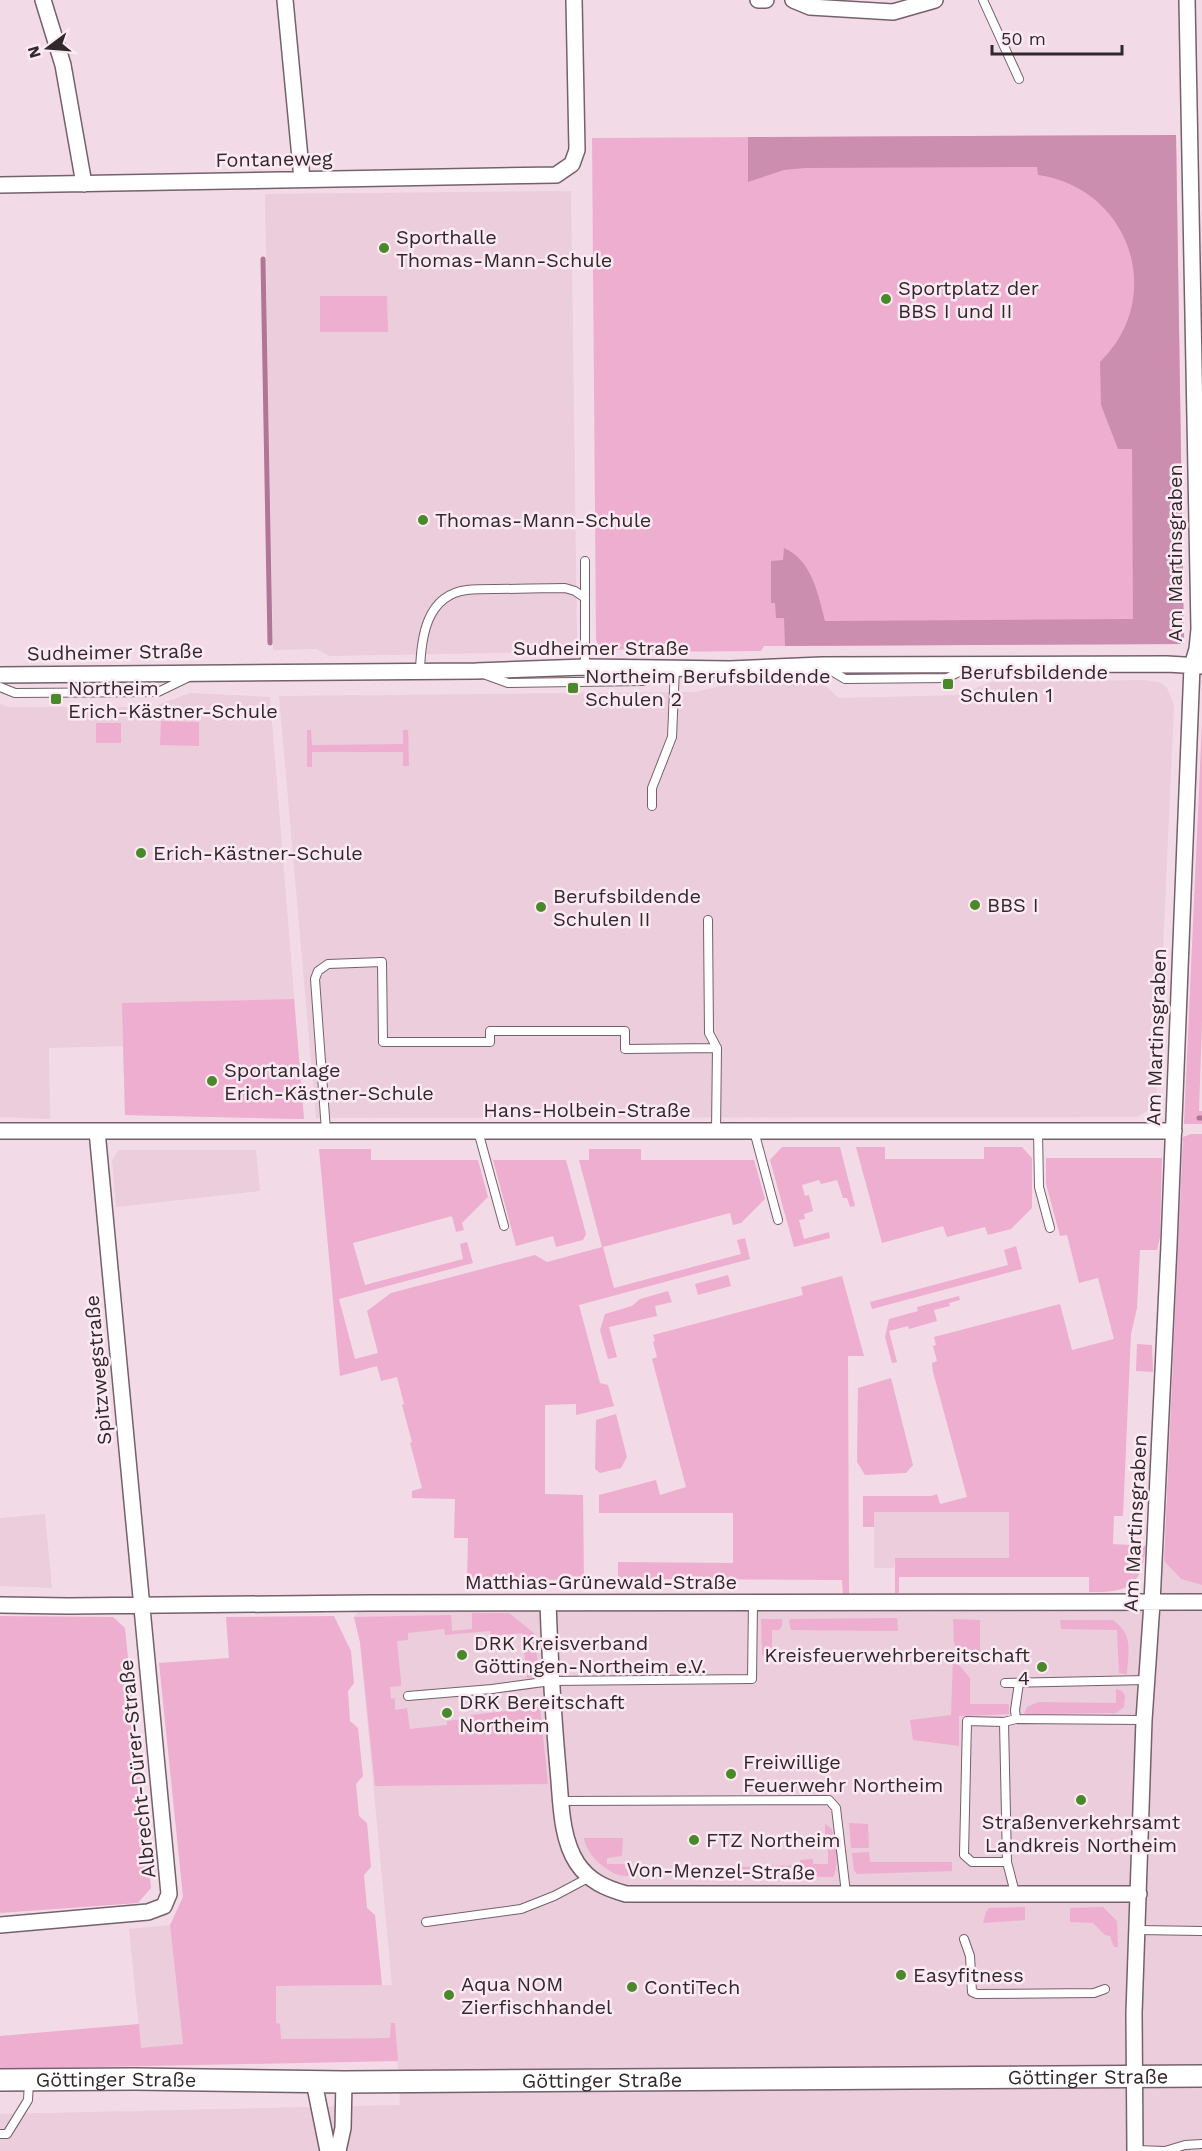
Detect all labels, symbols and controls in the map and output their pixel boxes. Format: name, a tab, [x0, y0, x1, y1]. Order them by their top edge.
north arrow	[18, 18, 78, 78]
scale bar	[992, 18, 1122, 56]
text: 50 m	[1001, 28, 1046, 49]
text: N	[23, 44, 45, 60]
street label: Fontaneweg	[215, 146, 333, 172]
place label: Sporthalle Thomas-Mann-Schule	[396, 225, 612, 272]
marker: Sporthalle Thomas-Mann-Schule	[377, 241, 391, 255]
place label: Sportplatz der BBS I und II	[898, 276, 1039, 323]
marker: Sportplatz der BBS I und II	[879, 292, 893, 306]
street label: Am Martinsgraben	[1163, 464, 1187, 642]
place label: Thomas-Mann-Schule	[435, 508, 651, 532]
marker: Thomas-Mann-Schule	[416, 513, 430, 527]
street label: Sudheimer Straße	[513, 636, 689, 660]
street label: Sudheimer Straße	[27, 638, 203, 666]
place label: Berufsbildende Schulen 1	[960, 660, 1108, 707]
place label: Northeim Berufsbildende Schulen 2	[585, 664, 831, 711]
place label: Northeim Erich-Kästner-Schule	[68, 676, 278, 723]
marker: Berufsbildende Schulen 1	[941, 677, 955, 691]
marker: Northeim Berufsbildende Schulen 2	[566, 681, 580, 695]
marker: Northeim Erich-Kästner-Schule	[49, 692, 63, 706]
place label: Erich-Kästner-Schule	[153, 841, 363, 865]
marker: Erich-Kästner-Schule	[134, 846, 148, 860]
place label: Berufsbildende Schulen II	[553, 884, 701, 931]
place label: BBS I	[987, 893, 1039, 917]
marker: BBS I	[968, 898, 982, 912]
marker: Berufsbildende Schulen II	[534, 900, 548, 914]
street label: Am Martinsgraben	[1141, 948, 1171, 1126]
place label: Sportanlage Erich-Kästner-Schule	[224, 1058, 434, 1105]
marker: Sportanlage Erich-Kästner-Schule	[205, 1074, 219, 1088]
street label: Hans-Holbein-Straße	[483, 1098, 691, 1122]
street label: Spitzwegstraße	[79, 1294, 117, 1446]
street label: Am Martinsgraben	[1118, 1434, 1152, 1612]
street label: Matthias-Grünewald-Straße	[465, 1570, 737, 1594]
place label: DRK Kreisverband Göttingen-Northeim e.V.	[474, 1631, 706, 1678]
place label: Kreisfeuerwehrbereitschaft 4	[764, 1643, 1031, 1690]
marker: DRK Kreisverband Göttingen-Northeim e.V.	[455, 1648, 469, 1662]
street label: Albrecht-Dürer-Straße	[114, 1658, 160, 1880]
marker: Kreisfeuerwehrbereitschaft 4	[1035, 1660, 1049, 1674]
place label: DRK Bereitschaft Northeim	[459, 1690, 625, 1737]
marker: DRK Bereitschaft Northeim	[440, 1706, 454, 1720]
place label: Freiwillige Feuerwehr Northeim	[743, 1750, 943, 1797]
marker: Freiwillige Feuerwehr Northeim	[724, 1767, 738, 1781]
marker: Straßenverkehrsamt Landkreis Northeim	[1074, 1793, 1088, 1807]
place label: Straßenverkehrsamt Landkreis Northeim	[982, 1810, 1181, 1857]
place label: FTZ Northeim	[706, 1828, 840, 1852]
marker: FTZ Northeim	[687, 1833, 701, 1847]
street label: Von-Menzel-Straße	[626, 1857, 816, 1885]
place label: Easyfitness	[913, 1963, 1024, 1987]
marker: Easyfitness	[894, 1968, 908, 1982]
place label: Aqua NOM Zierfischhandel	[461, 1972, 612, 2019]
place label: ContiTech	[644, 1975, 740, 1999]
marker: ContiTech	[625, 1980, 639, 1994]
marker: Aqua NOM Zierfischhandel	[442, 1988, 456, 2002]
street label: Göttinger Straße	[1008, 2064, 1168, 2089]
street label: Göttinger Straße	[36, 2067, 196, 2092]
street label: Göttinger Straße	[522, 2068, 682, 2093]

